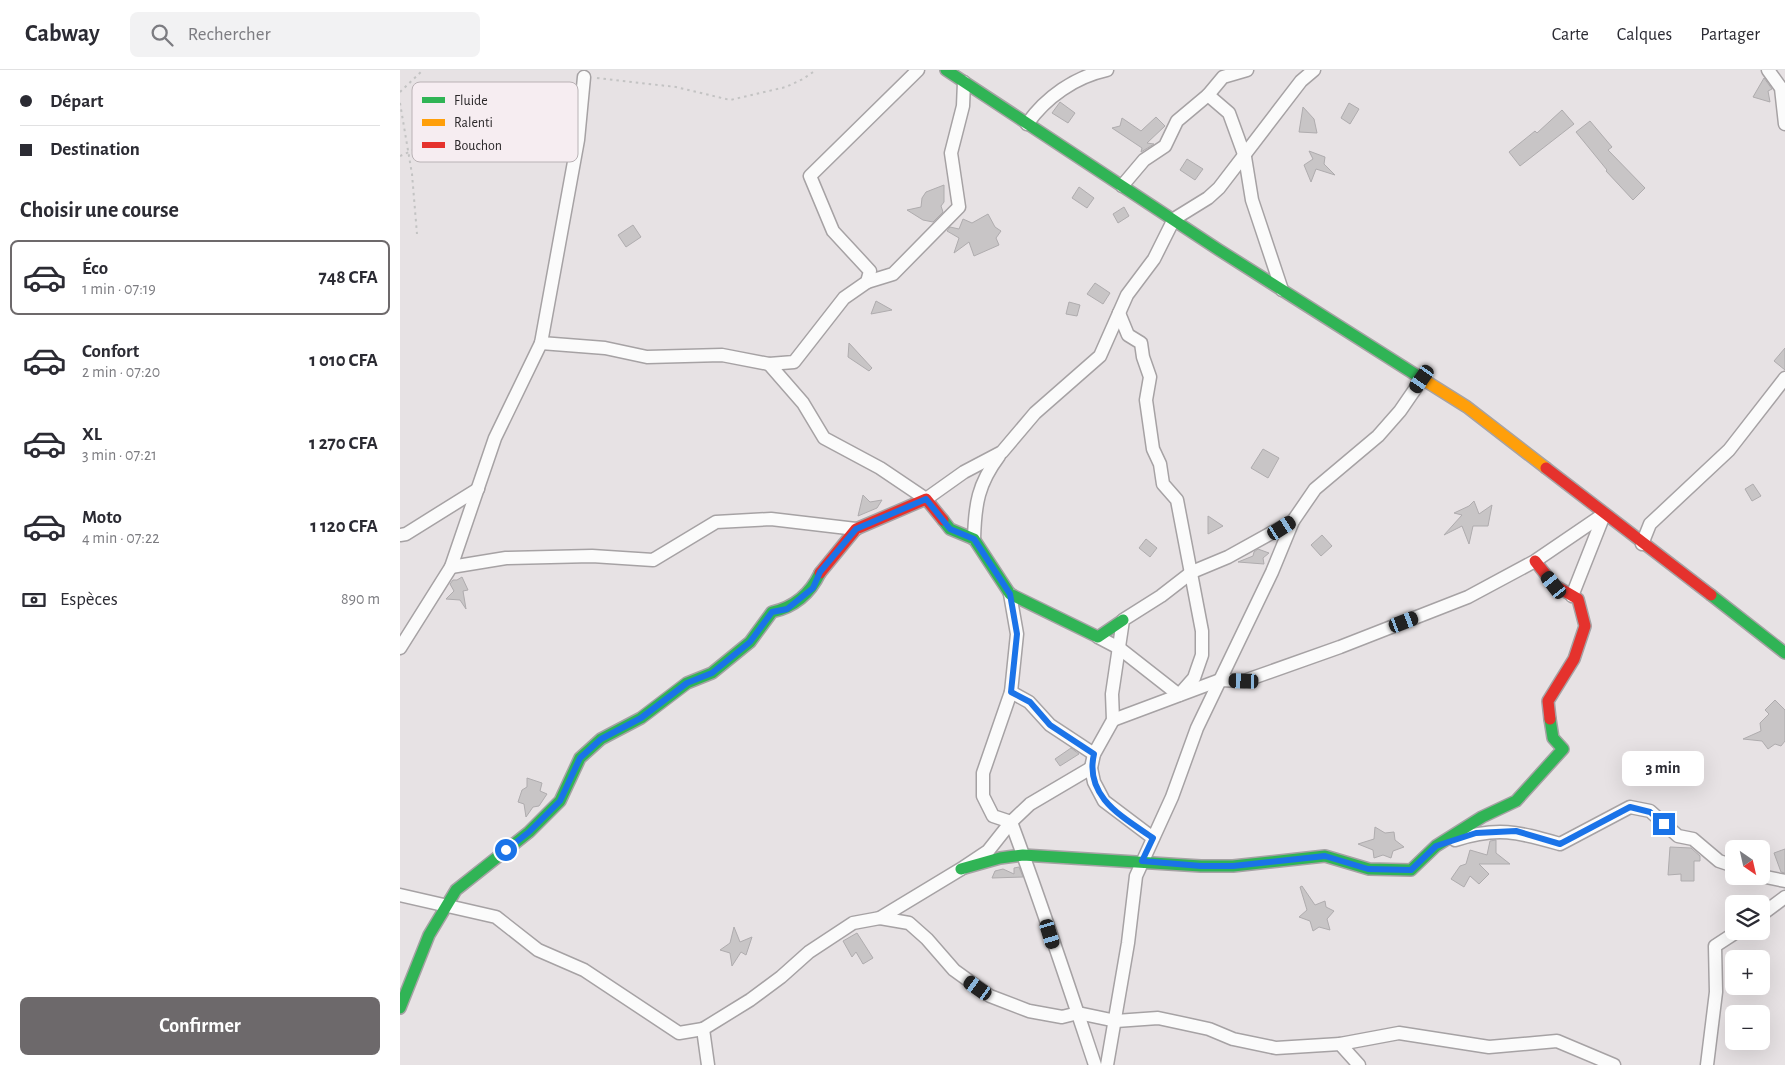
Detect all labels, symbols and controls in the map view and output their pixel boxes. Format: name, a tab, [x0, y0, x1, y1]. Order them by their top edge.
search box	[130, 12, 480, 57]
icon: search	[148, 21, 176, 49]
text: Cabway	[25, 22, 100, 46]
text: Rechercher	[188, 25, 271, 44]
text: Carte	[1552, 26, 1589, 44]
text: Calques	[1617, 26, 1672, 44]
text: Partager	[1700, 26, 1760, 44]
legend	[412, 82, 578, 162]
text: Départ	[50, 92, 103, 111]
text: Fluide	[454, 94, 488, 108]
text: Ralenti	[454, 116, 493, 130]
text: Bouchon	[454, 139, 502, 153]
text: Destination	[50, 140, 140, 159]
text: Choisir une course	[20, 199, 179, 221]
icon: car	[22, 255, 67, 300]
text: Éco	[82, 259, 108, 278]
text: 748 CFA	[319, 268, 378, 287]
text: 1 min · 07:19	[82, 281, 156, 297]
icon: car	[22, 338, 67, 383]
text: Confort	[82, 342, 139, 361]
text: 1 010 CFA	[309, 351, 378, 370]
car	[1407, 362, 1436, 396]
text: 2 min · 07:20	[82, 364, 160, 380]
icon: car	[22, 421, 67, 466]
text: XL	[82, 425, 102, 444]
text: 1 270 CFA	[309, 434, 378, 453]
text: 3 min · 07:21	[82, 447, 157, 463]
icon: car	[22, 504, 67, 549]
text: Moto	[82, 508, 122, 527]
car	[1265, 514, 1298, 542]
text: 1 120 CFA	[310, 517, 378, 536]
text: 4 min · 07:22	[82, 530, 160, 546]
car	[1538, 569, 1569, 601]
icon: cash	[20, 586, 48, 614]
text: Espèces	[60, 590, 118, 609]
text: 890 m	[341, 591, 380, 607]
car	[1387, 610, 1420, 634]
car	[1228, 673, 1259, 689]
callout: 3 min	[1623, 752, 1705, 786]
text: 3 min	[1646, 760, 1680, 776]
route end	[1653, 813, 1675, 835]
route start	[495, 839, 517, 861]
north arrow	[1725, 840, 1770, 885]
map controls	[1725, 840, 1770, 1050]
button: layers	[1725, 895, 1770, 940]
car	[1038, 917, 1061, 951]
button: +	[1725, 950, 1770, 995]
car	[961, 973, 994, 1003]
button: Confirmer	[20, 997, 380, 1055]
button: −	[1725, 1005, 1770, 1050]

